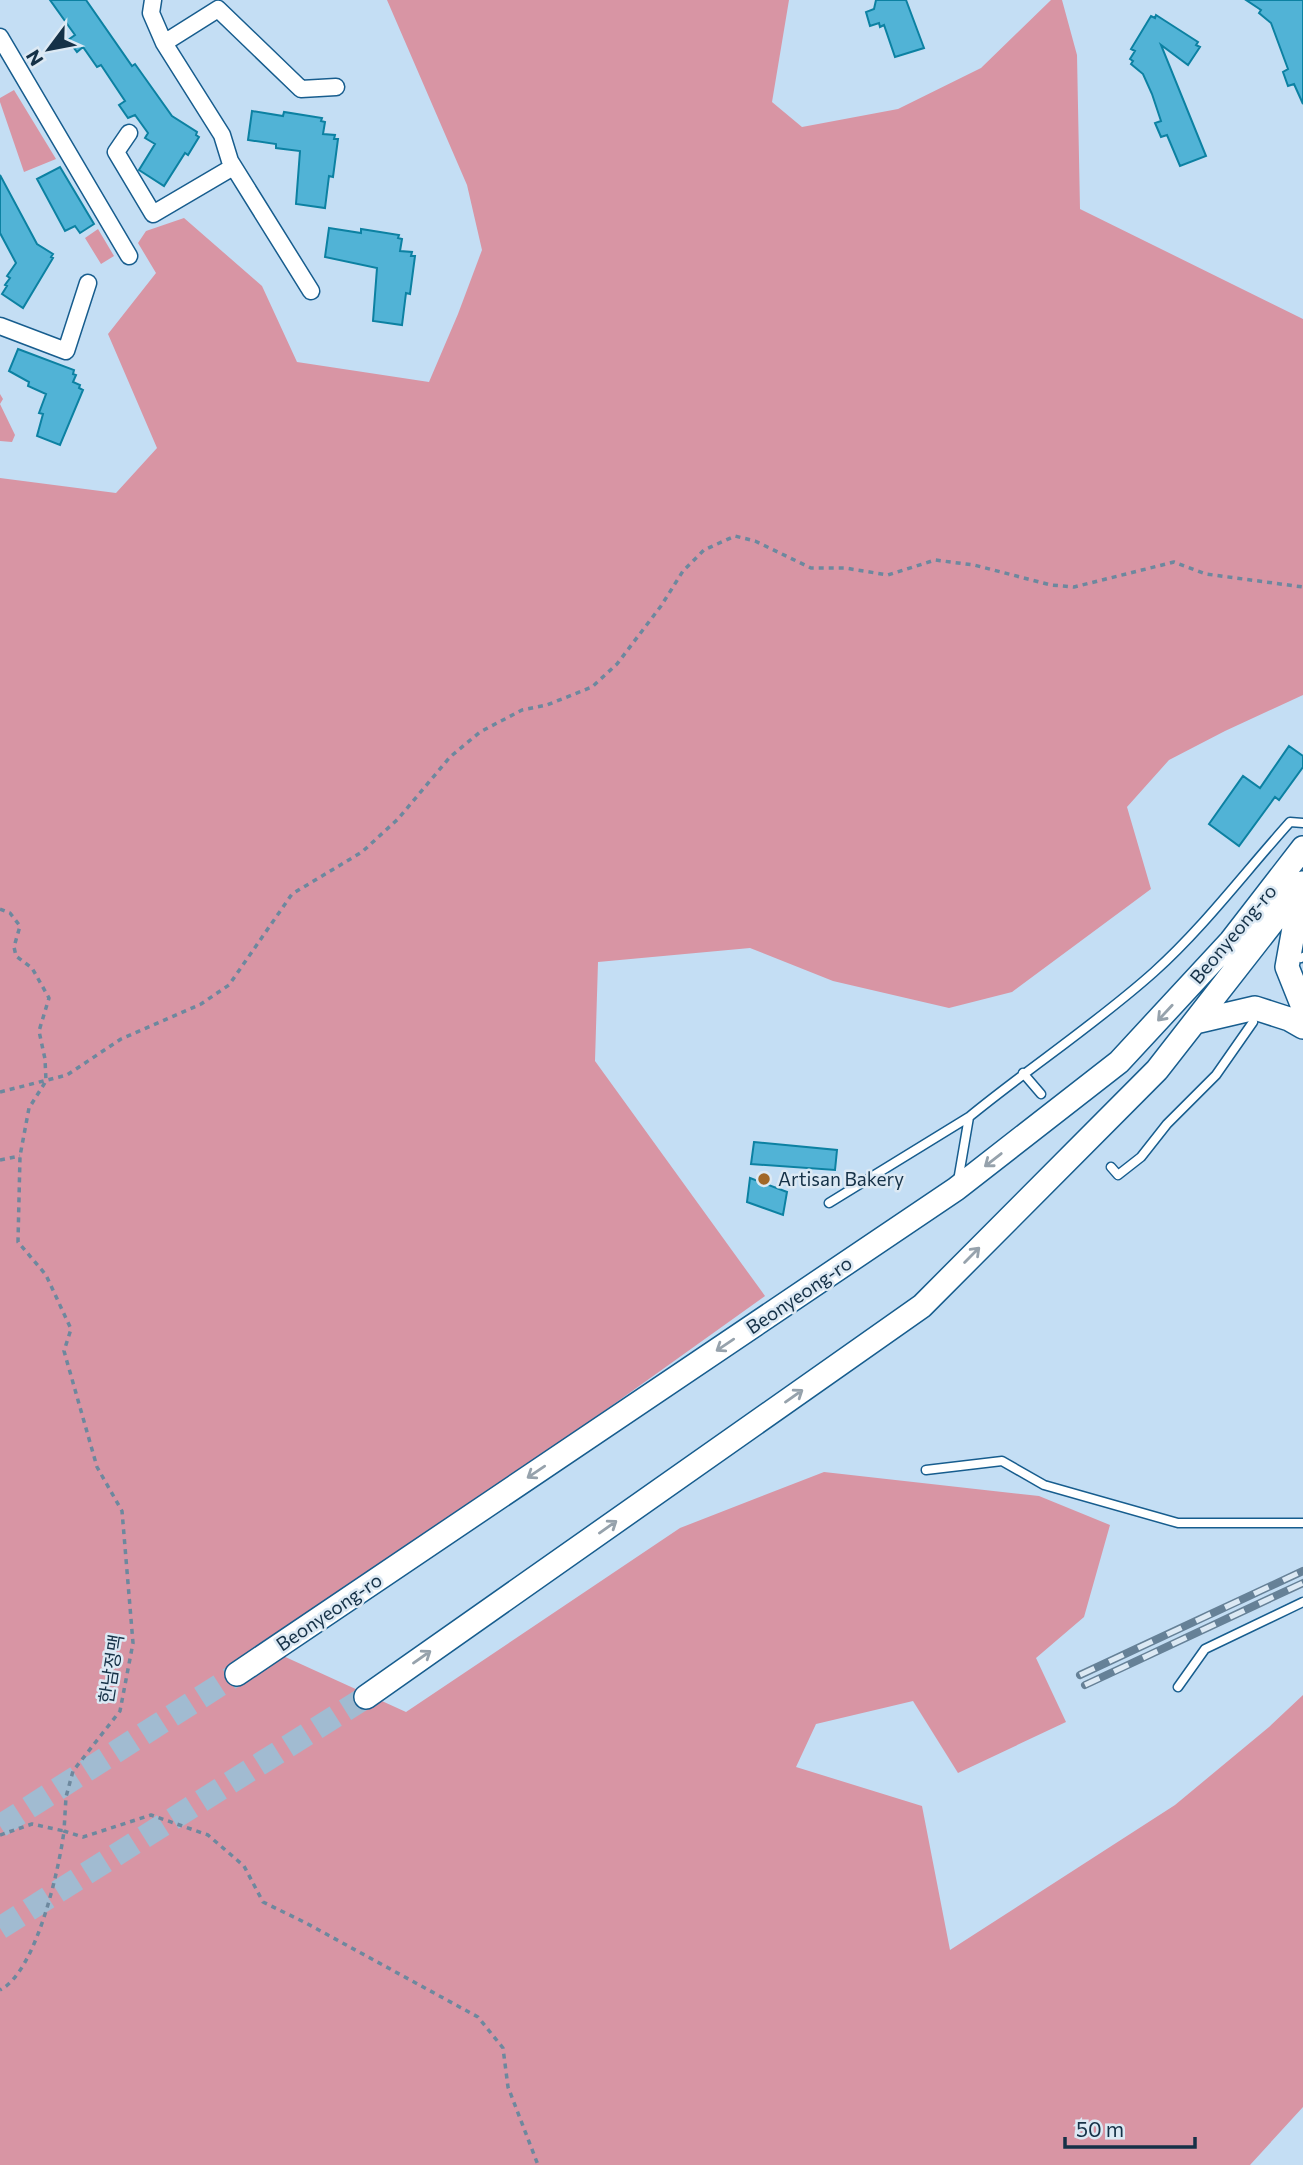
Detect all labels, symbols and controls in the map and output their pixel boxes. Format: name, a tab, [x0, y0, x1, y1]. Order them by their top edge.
north arrow	[14, 14, 84, 84]
text: N	[21, 46, 48, 70]
street label: Beonyeong-ro	[1184, 879, 1281, 988]
one-way arrow	[1156, 1004, 1173, 1021]
one-way arrow	[984, 1153, 1002, 1168]
place label: Artisan Bakery	[778, 1167, 904, 1190]
marker: Artisan Bakery	[756, 1171, 772, 1187]
one-way arrow	[963, 1247, 980, 1264]
street label: Beonyeong-ro	[741, 1251, 856, 1338]
one-way arrow	[716, 1338, 735, 1352]
one-way arrow	[784, 1389, 803, 1403]
one-way arrow	[527, 1465, 546, 1480]
one-way arrow	[598, 1520, 617, 1534]
street label: Beonyeong-ro	[271, 1568, 386, 1655]
street label: 한남정맥	[94, 1633, 127, 1705]
one-way arrow	[412, 1650, 431, 1665]
scale bar	[1065, 2106, 1194, 2150]
text: 50 m	[1076, 2116, 1124, 2141]

